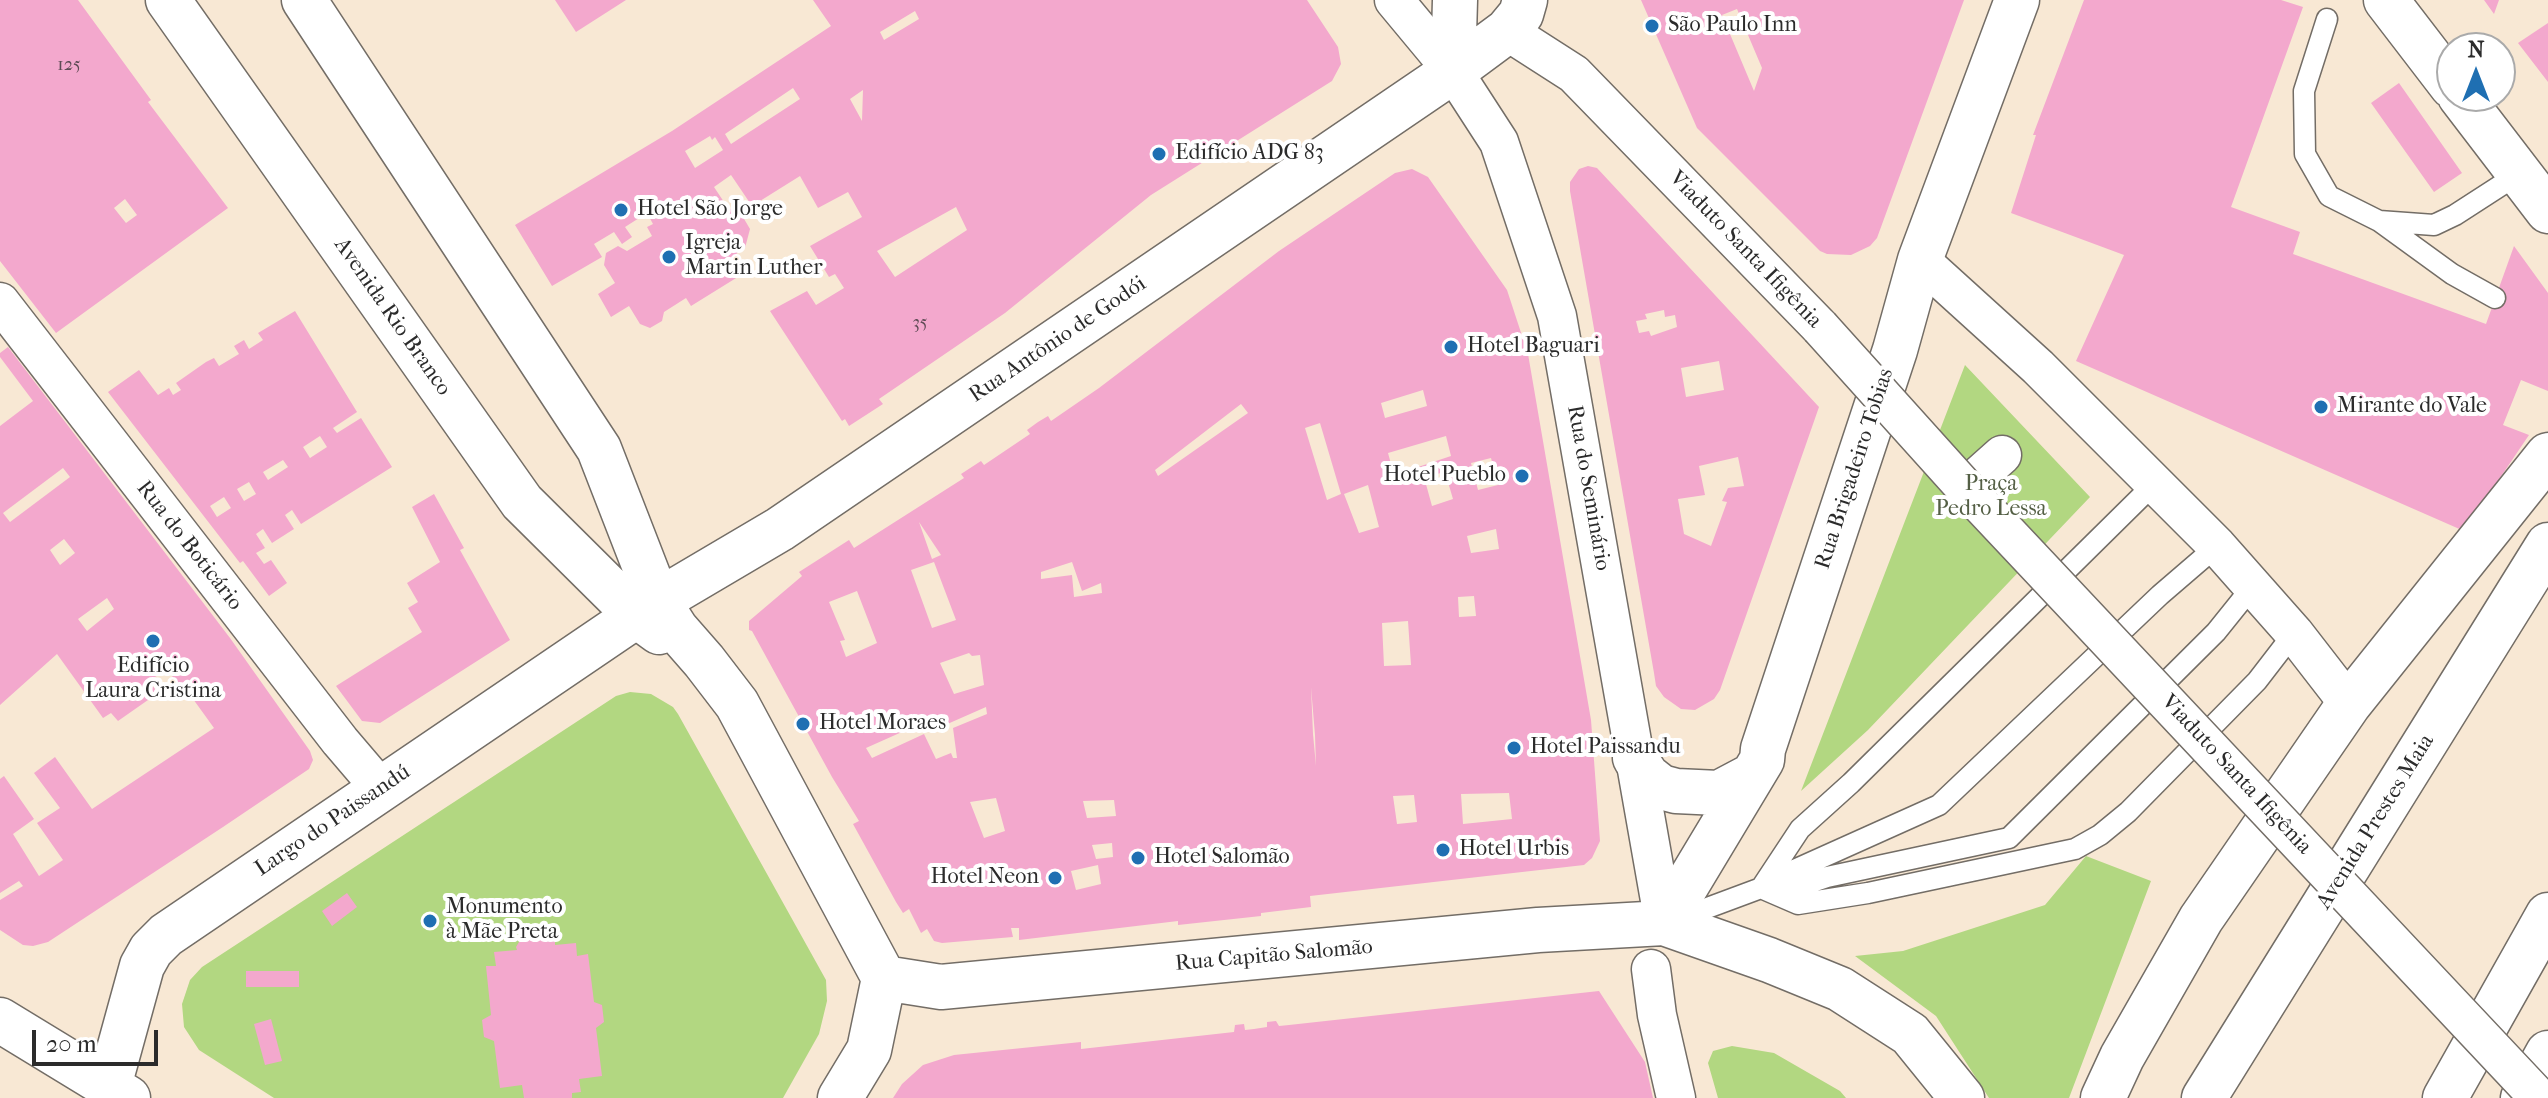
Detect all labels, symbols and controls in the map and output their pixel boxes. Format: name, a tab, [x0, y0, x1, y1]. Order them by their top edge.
place label: São Paulo Inn	[1668, 13, 1797, 39]
marker: São Paulo Inn	[1643, 17, 1661, 35]
north arrow	[2436, 32, 2516, 112]
text: N	[2468, 37, 2484, 63]
house number: 125	[57, 55, 81, 77]
place label: Edifício ADG 83	[1175, 141, 1324, 167]
marker: Edifício ADG 83	[1150, 145, 1168, 163]
street label: Viaduto Santa Ifigênia	[1663, 166, 1827, 334]
place label: Hotel São Jorge	[637, 197, 783, 223]
marker: Hotel São Jorge	[612, 201, 630, 219]
place label: Igreja Martin Luther	[685, 231, 823, 282]
street label: Avenida Rio Branco	[328, 233, 456, 401]
marker: Igreja Martin Luther	[660, 248, 678, 266]
street label: Rua Antônio de Godói	[965, 271, 1151, 409]
house number: 35	[912, 313, 928, 335]
place label: Hotel Baguari	[1467, 334, 1600, 360]
marker: Hotel Baguari	[1442, 338, 1460, 356]
street label: Rua Brigadeiro Tobias	[1810, 365, 1900, 573]
place label: Mirante do Vale	[2337, 394, 2487, 420]
marker: Mirante do Vale	[2312, 398, 2330, 416]
street label: Rua do Seminário	[1560, 403, 1616, 573]
place label: Hotel Pueblo	[1383, 463, 1506, 489]
marker: Hotel Pueblo	[1513, 467, 1531, 485]
park label: Praça Pedro Lessa	[1935, 472, 2047, 524]
street label: Rua do Boticário	[130, 476, 248, 616]
marker: Edifício Laura Cristina	[144, 632, 162, 650]
place label: Edifício Laura Cristina	[85, 654, 221, 706]
street label: Viaduto Santa Ifigênia	[2155, 690, 2317, 860]
place label: Hotel Moraes	[819, 711, 946, 737]
marker: Hotel Moraes	[794, 715, 812, 733]
street label: Avenida Prestes Maia	[2311, 730, 2441, 914]
place label: Hotel Paissandu	[1530, 735, 1681, 761]
marker: Hotel Paissandu	[1505, 739, 1523, 757]
street label: Largo do Paissandú	[250, 759, 416, 883]
place label: Hotel Urbis	[1459, 837, 1569, 863]
marker: Hotel Urbis	[1434, 841, 1452, 859]
place label: Hotel Salomão	[1154, 845, 1290, 871]
marker: Hotel Salomão	[1129, 849, 1147, 867]
place label: Hotel Neon	[930, 865, 1039, 891]
marker: Hotel Neon	[1046, 869, 1064, 887]
place label: Monumento à Mãe Preta	[446, 895, 563, 946]
marker: Monumento à Mãe Preta	[421, 912, 439, 930]
street label: Rua Capitão Salomão	[1174, 934, 1374, 978]
scale bar	[36, 1014, 162, 1064]
text: 20 m	[46, 1030, 97, 1058]

